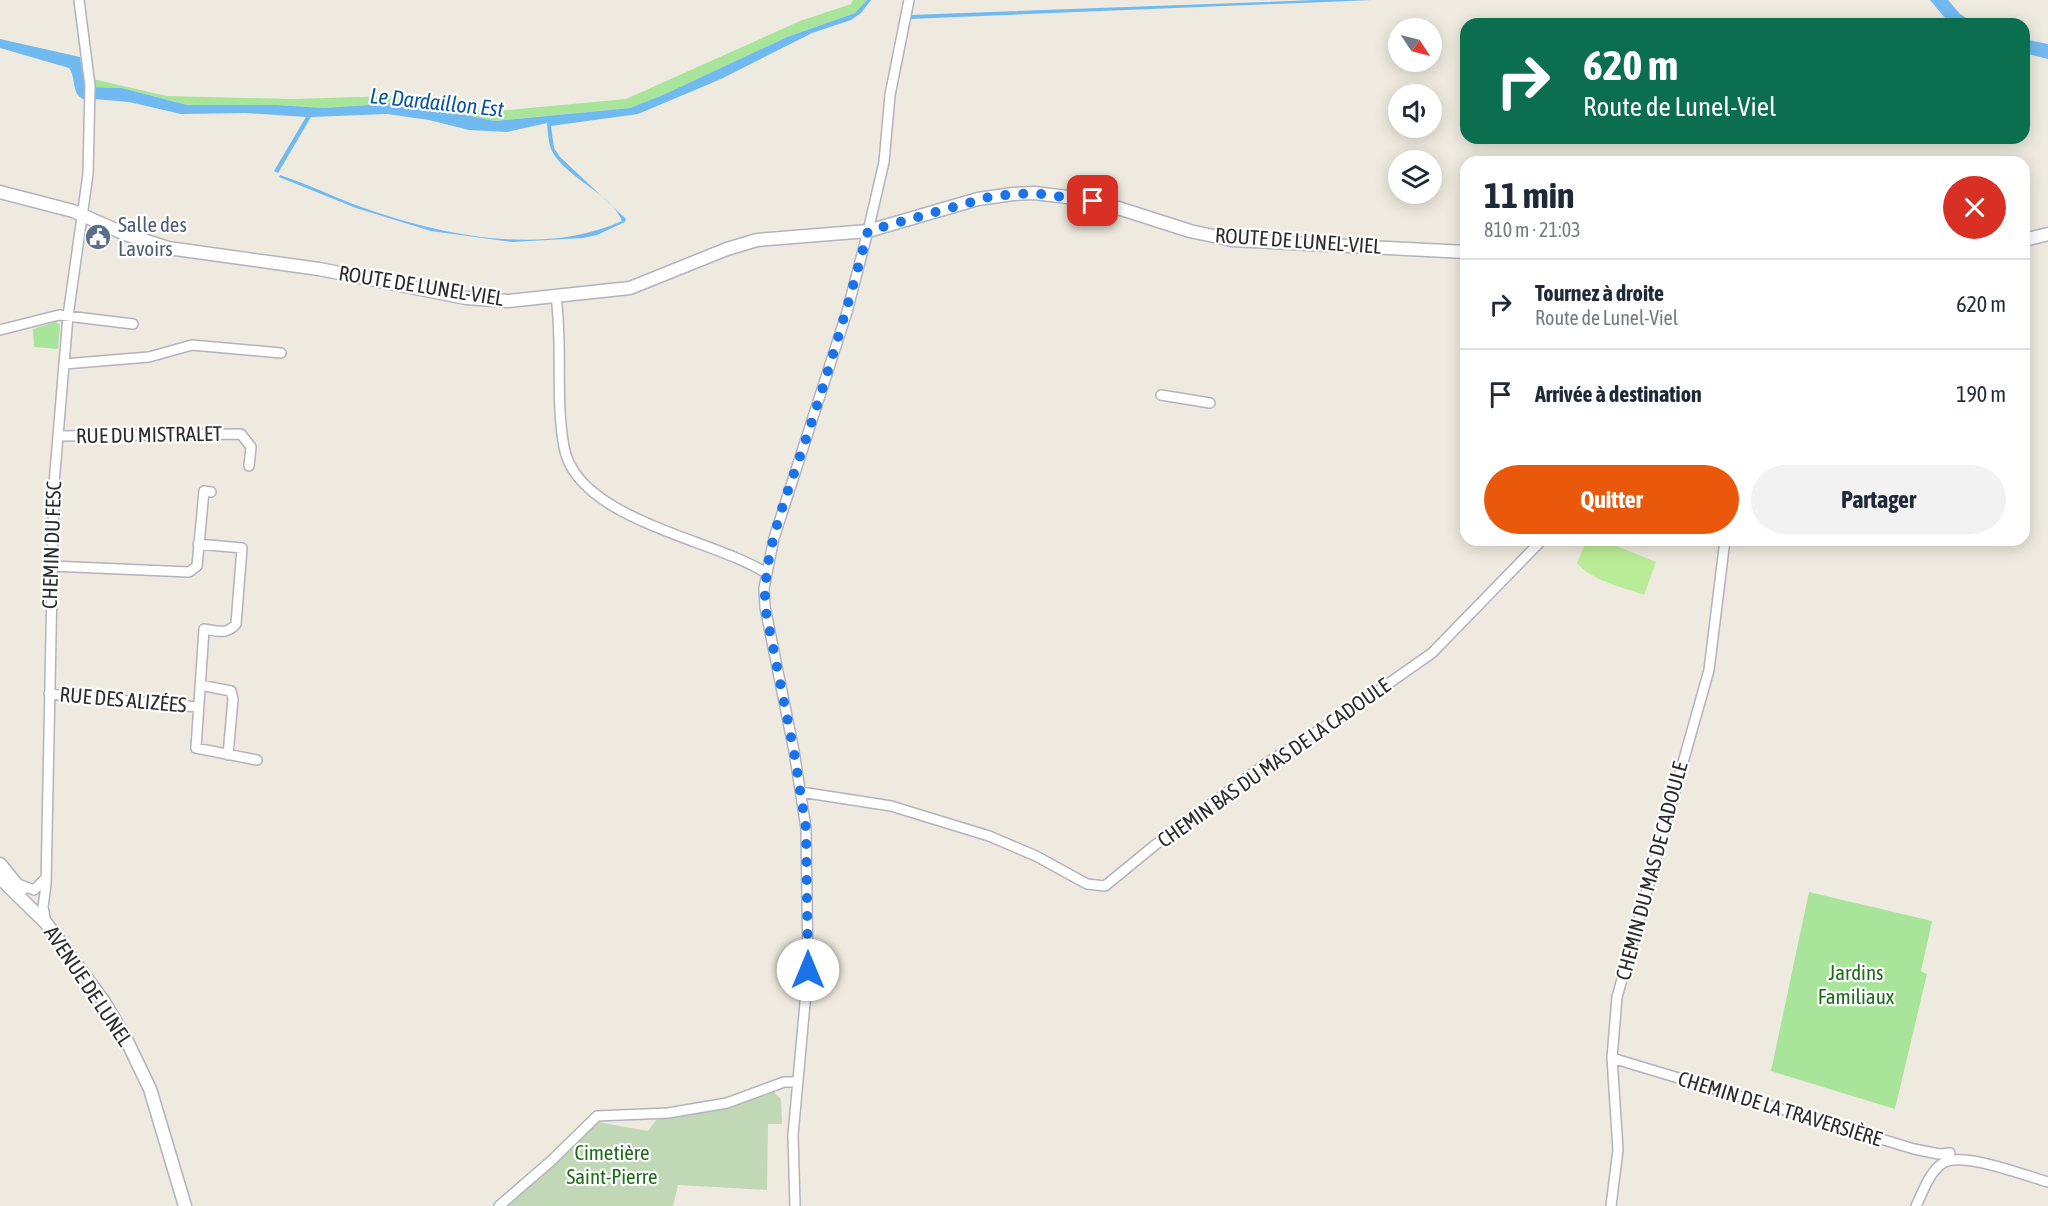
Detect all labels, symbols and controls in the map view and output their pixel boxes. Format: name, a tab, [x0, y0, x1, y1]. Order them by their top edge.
north arrow	[1388, 18, 1442, 72]
map controls	[1388, 18, 1442, 204]
text: 620 m	[1583, 41, 1678, 89]
icon: right	[1484, 42, 1562, 120]
water label: Le Dardaillon Est	[369, 82, 506, 122]
button: sound	[1388, 84, 1442, 138]
text: Route de Lunel-Viel	[1583, 91, 1776, 122]
button: layers	[1388, 150, 1442, 204]
text: 11 min	[1484, 174, 1574, 216]
pin	[1067, 175, 1118, 226]
button: close	[1943, 176, 2006, 239]
icon: arrive	[1076, 184, 1109, 217]
place label: Salle des Lavoirs	[118, 212, 187, 260]
text: 810 m · 21:03	[1484, 218, 1581, 241]
public building icon: Salle des Lavoirs	[83, 222, 113, 252]
street label: ROUTE DE LUNEL-VIEL	[1214, 222, 1382, 258]
street label: ROUTE DE LUNEL-VIEL	[337, 260, 505, 310]
text: Tournez à droite	[1535, 280, 1664, 306]
icon: right	[1484, 288, 1517, 321]
text: 620 m	[1956, 291, 2006, 317]
text: Route de Lunel-Viel	[1535, 306, 1678, 329]
icon: arrive	[1484, 378, 1517, 411]
text: Arrivée à destination	[1535, 381, 1702, 407]
text: 190 m	[1956, 381, 2006, 407]
street label: RUE DU MISTRALET	[76, 421, 222, 447]
button: Quitter	[1484, 465, 1739, 534]
button: Partager	[1751, 465, 2006, 534]
street label: CHEMIN DU FESC	[37, 480, 65, 609]
street label: CHEMIN BAS DU MAS DE LA CADOULE	[1153, 672, 1394, 852]
street label: RUE DES ALIZÉES	[59, 682, 188, 717]
street label: CHEMIN DU MAS DE CADOULE	[1610, 759, 1692, 983]
street label: AVENUE DE LUNEL	[40, 921, 138, 1050]
position arrow	[776, 938, 840, 1002]
park label: Jardins Familiaux	[1818, 960, 1895, 1008]
street label: CHEMIN DE LA TRAVERSIÈRE	[1675, 1066, 1885, 1151]
park label: Cimetière Saint-Pierre	[566, 1140, 658, 1188]

